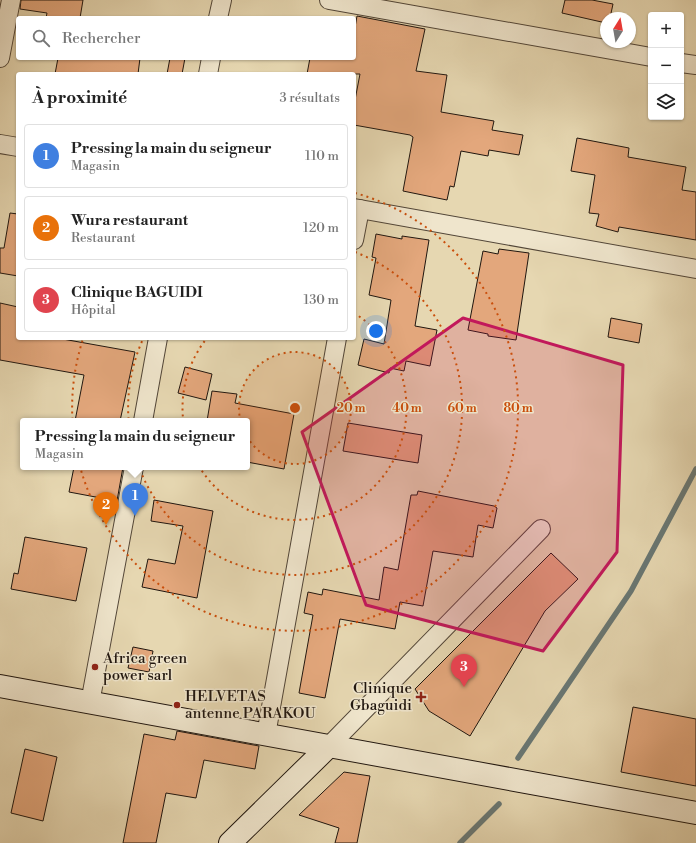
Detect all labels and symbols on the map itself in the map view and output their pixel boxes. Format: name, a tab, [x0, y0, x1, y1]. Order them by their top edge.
north arrow	[600, 12, 636, 48]
your location	[366, 321, 386, 341]
centre of rings	[288, 401, 302, 415]
text: 20 m	[336, 401, 366, 416]
text: 40 m	[392, 401, 422, 416]
text: 60 m	[447, 401, 477, 416]
text: 80 m	[503, 401, 533, 416]
pin: 1	[122, 483, 148, 516]
pin: 2	[93, 492, 119, 525]
place label: Africa green power sarl	[102, 649, 187, 685]
pin: 3	[451, 654, 477, 687]
marker: Africa green power sarl	[90, 662, 100, 672]
place label: Clinique Gbaguidi	[350, 679, 412, 715]
place label: HELVETAS antenne PARAKOU	[185, 687, 316, 723]
marker: Clinique Gbaguidi	[415, 691, 427, 703]
marker: HELVETAS antenne PARAKOU	[172, 700, 182, 710]

